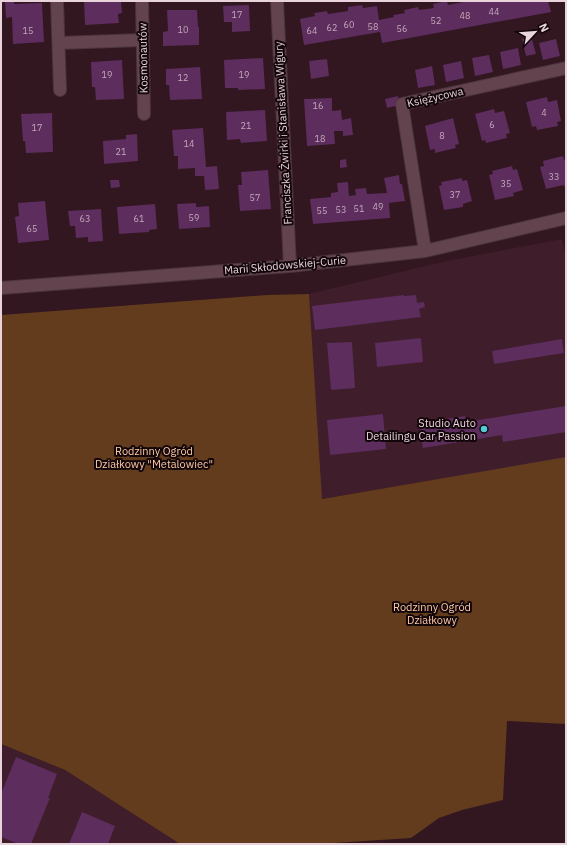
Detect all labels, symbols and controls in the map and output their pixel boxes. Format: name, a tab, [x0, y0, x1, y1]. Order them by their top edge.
house number: 44	[489, 6, 499, 17]
house number: 17	[232, 9, 242, 20]
house number: 48	[460, 10, 470, 21]
north arrow	[515, 12, 555, 52]
house number: 52	[431, 15, 441, 26]
house number: 60	[344, 19, 354, 30]
house number: 58	[368, 21, 378, 32]
text: N	[536, 21, 552, 34]
street label: Kosmonautów	[135, 22, 151, 93]
house number: 62	[327, 22, 337, 33]
house number: 56	[397, 23, 407, 34]
house number: 10	[178, 24, 188, 35]
house number: 15	[23, 25, 33, 36]
house number: 64	[307, 25, 317, 36]
street label: Franciszka Żwirki i Stanisława Wigury	[271, 41, 295, 225]
house number: 19	[102, 69, 112, 80]
house number: 19	[239, 69, 249, 80]
house number: 12	[178, 72, 188, 83]
street label: Księżycowa	[405, 84, 465, 110]
house number: 16	[313, 100, 323, 111]
house number: 4	[541, 107, 547, 118]
house number: 6	[489, 119, 495, 130]
house number: 21	[241, 120, 251, 131]
house number: 17	[32, 122, 42, 133]
house number: 8	[439, 130, 445, 141]
house number: 18	[315, 133, 325, 144]
house number: 14	[184, 138, 194, 149]
house number: 21	[116, 146, 126, 157]
house number: 33	[549, 171, 559, 182]
house number: 35	[501, 178, 511, 189]
house number: 37	[450, 189, 460, 200]
house number: 57	[250, 192, 260, 203]
house number: 49	[373, 201, 383, 212]
house number: 51	[354, 203, 364, 214]
house number: 53	[336, 204, 346, 215]
house number: 55	[317, 205, 327, 216]
house number: 59	[189, 212, 199, 223]
house number: 63	[80, 213, 90, 224]
house number: 61	[134, 213, 144, 224]
house number: 65	[27, 223, 37, 234]
street label: Marii Skłodowskiej-Curie	[223, 253, 347, 277]
place label: Studio Auto Detailingu Car Passion	[366, 416, 476, 443]
marker: Studio Auto Detailingu Car Passion	[479, 424, 489, 434]
park label: Rodzinny Ogród Działkowy "Metalowiec"	[95, 444, 213, 471]
park label: Rodzinny Ogród Działkowy	[393, 600, 471, 627]

